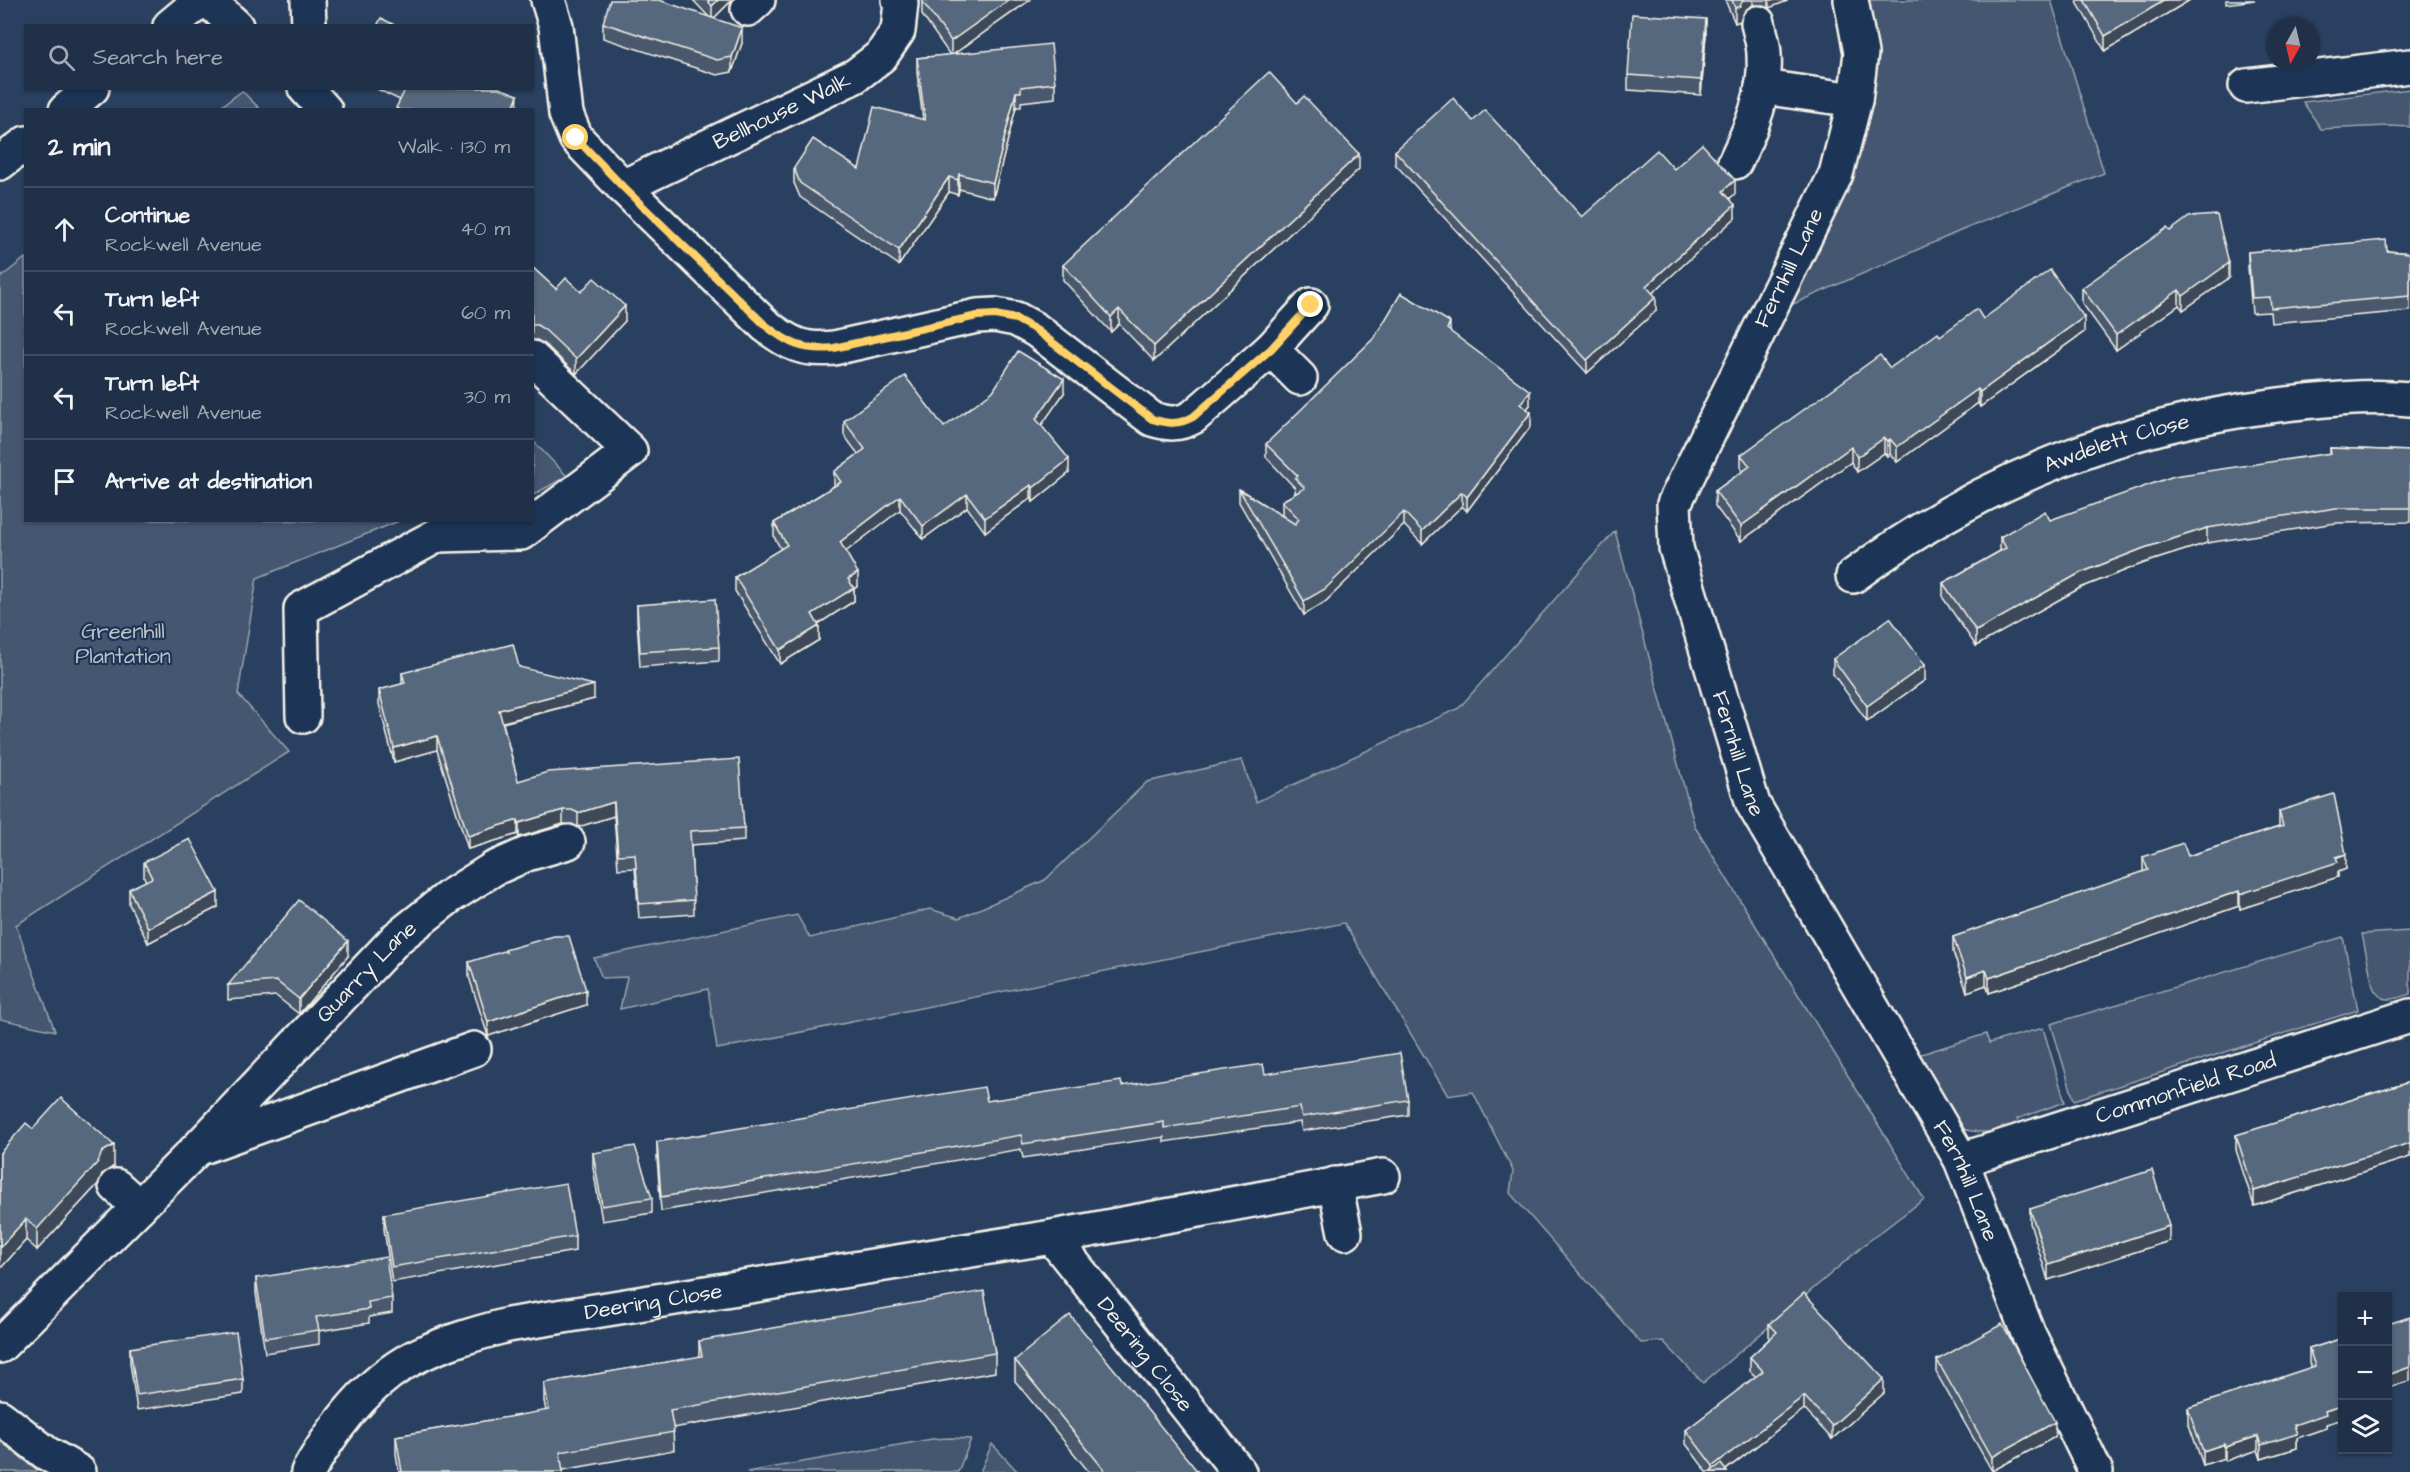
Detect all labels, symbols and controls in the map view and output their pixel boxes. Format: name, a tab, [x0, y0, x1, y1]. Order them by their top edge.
north arrow	[2266, 18, 2320, 72]
search box	[24, 24, 534, 90]
icon: search	[45, 41, 78, 74]
text: Search here	[93, 42, 223, 73]
street label: Bellhouse Walk	[708, 65, 856, 157]
route start	[562, 124, 588, 150]
text: 2 min	[48, 129, 110, 165]
text: Walk · 130 m	[398, 133, 510, 161]
text: Continue	[105, 200, 190, 231]
street label: Fernhill Lane	[1747, 203, 1831, 333]
icon: ahead	[48, 213, 81, 246]
text: 40 m	[460, 215, 510, 243]
text: Rockwell Avenue	[105, 231, 262, 259]
text: Turn left	[105, 284, 199, 315]
route end	[1297, 291, 1323, 317]
icon: left	[48, 297, 81, 330]
text: 60 m	[461, 299, 510, 327]
text: Rockwell Avenue	[105, 315, 262, 343]
text: Turn left	[105, 368, 199, 399]
icon: left	[48, 381, 81, 414]
text: 30 m	[464, 383, 510, 411]
text: Rockwell Avenue	[105, 399, 262, 427]
street label: Awdelett Close	[2039, 405, 2192, 481]
icon: arrive	[48, 465, 81, 498]
text: Arrive at destination	[105, 466, 312, 497]
park label: Greenhill Plantation	[75, 616, 171, 672]
street label: Fernhill Lane	[1704, 687, 1773, 822]
street label: Quarry Lane	[309, 913, 423, 1030]
street label: Commonfield Road	[2091, 1044, 2280, 1131]
street label: Fernhill Lane	[1926, 1114, 2006, 1246]
street label: Deering Close	[582, 1275, 725, 1328]
street label: Deering Close	[1090, 1290, 1201, 1419]
map controls	[2338, 1292, 2392, 1454]
button: +	[2338, 1292, 2392, 1346]
button: −	[2338, 1346, 2392, 1400]
button: layers	[2338, 1400, 2392, 1454]

